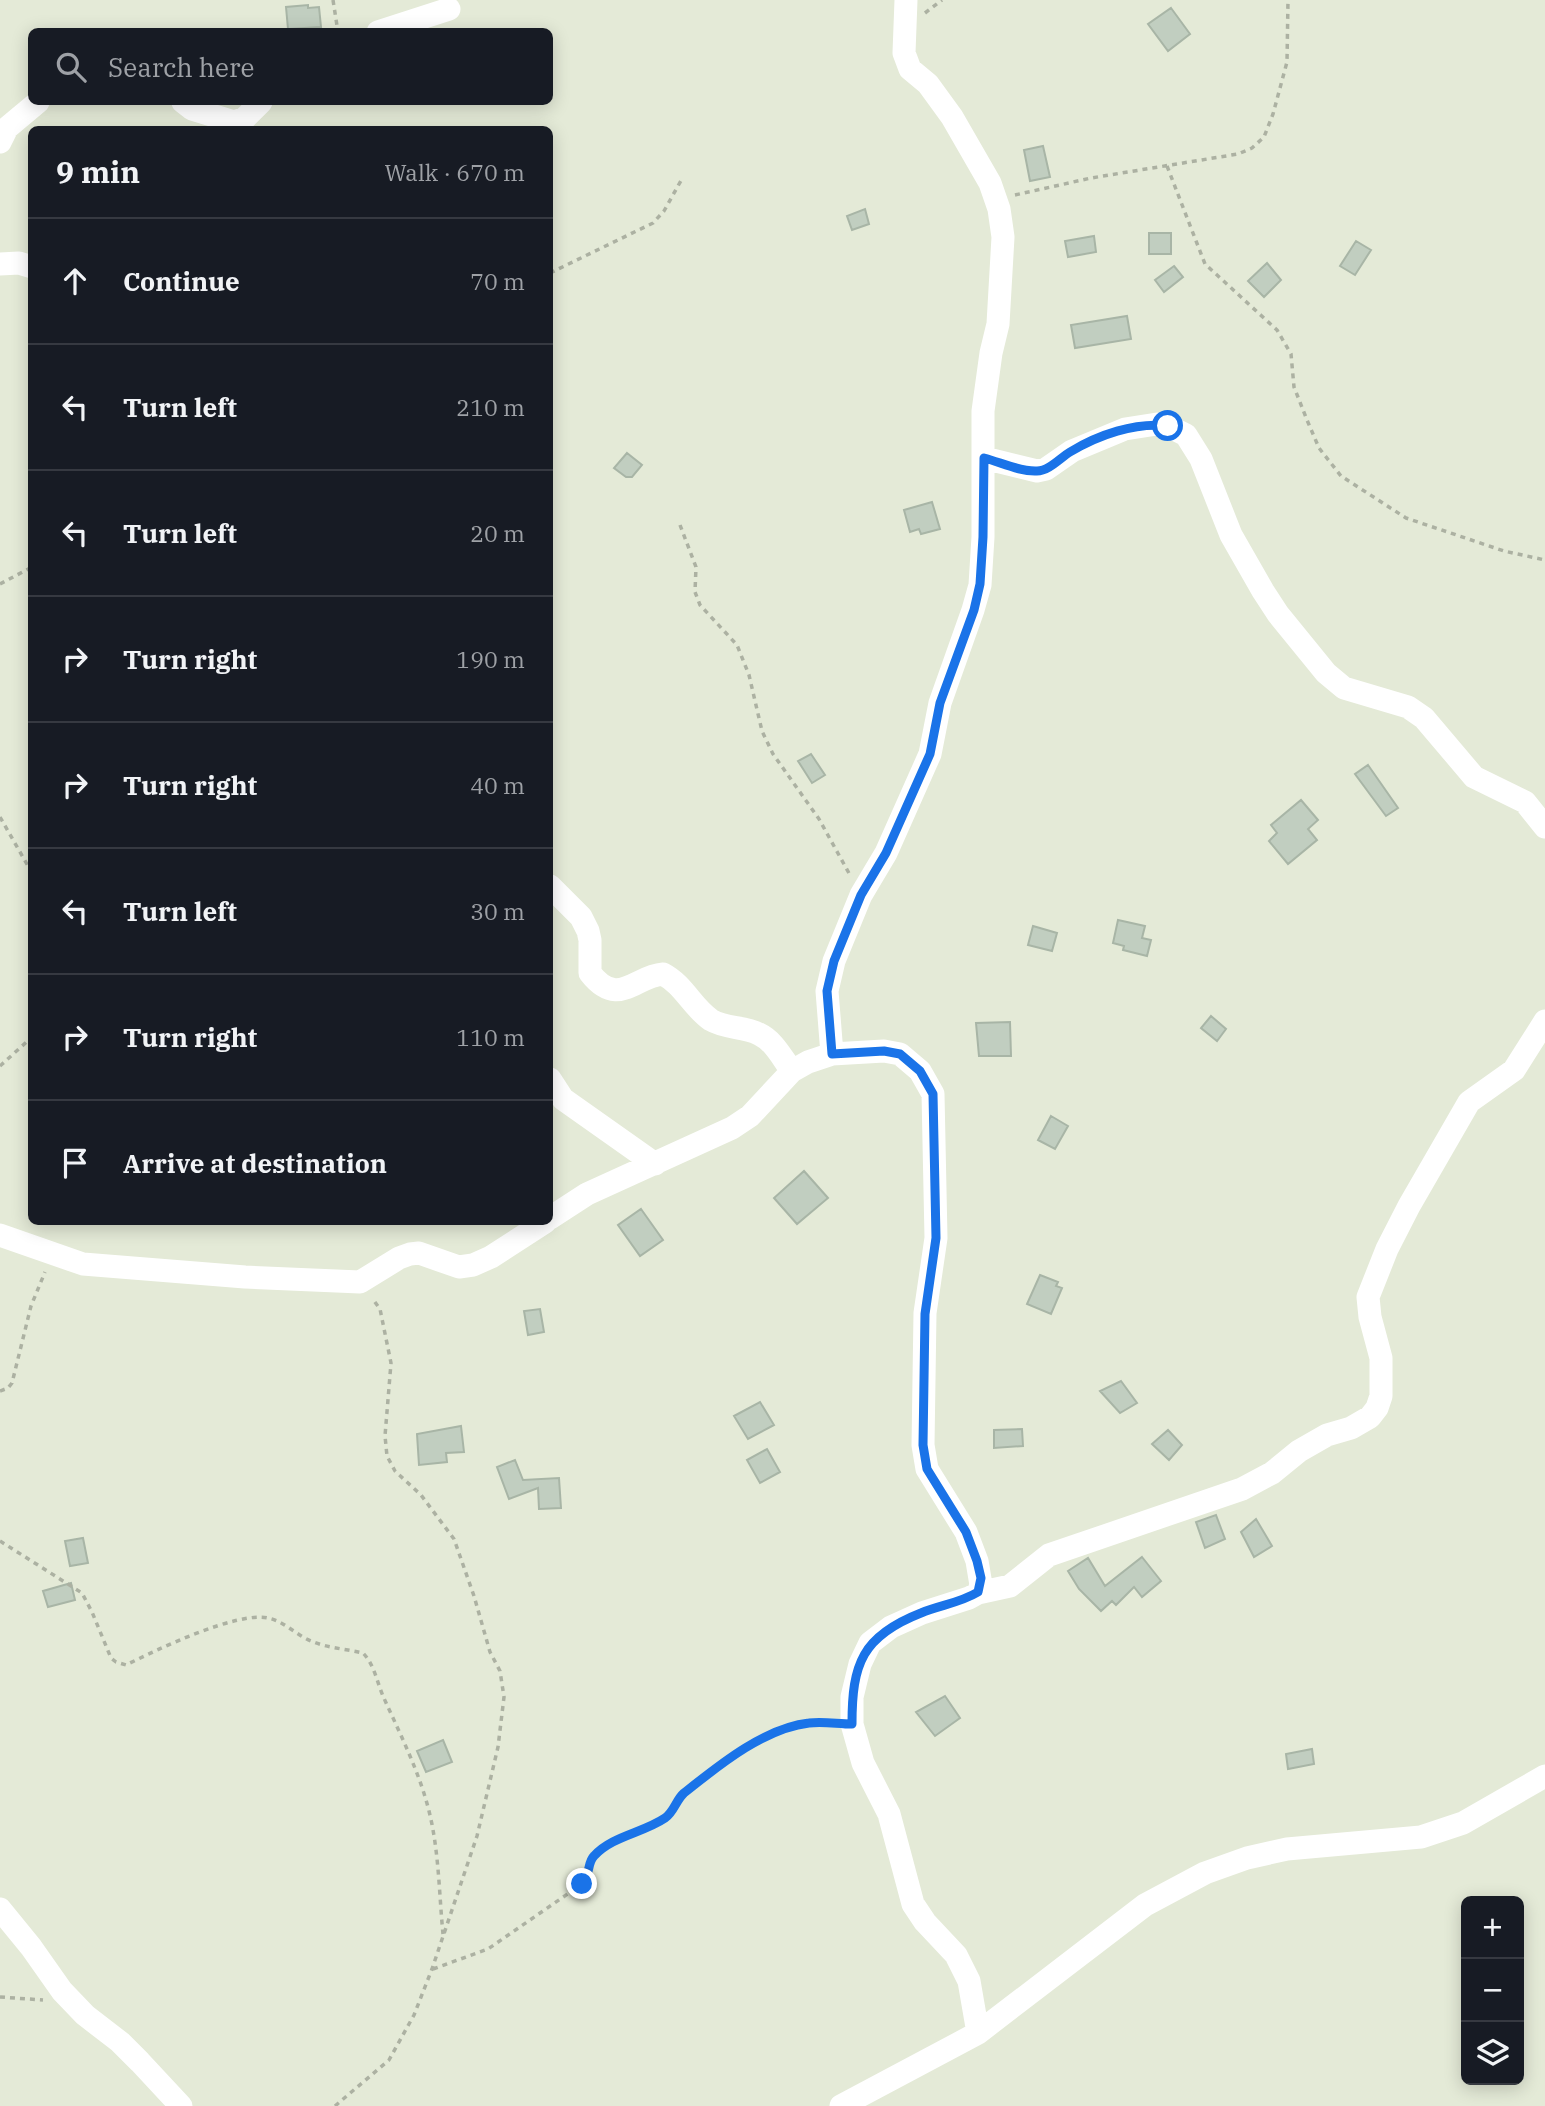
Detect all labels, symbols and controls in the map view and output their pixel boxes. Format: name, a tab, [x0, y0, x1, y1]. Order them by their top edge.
search box	[28, 28, 553, 105]
icon: search	[52, 48, 90, 86]
text: Search here	[108, 50, 254, 84]
text: 9 min	[56, 152, 140, 191]
text: Walk · 670 m	[384, 157, 525, 187]
icon: ahead	[56, 262, 94, 300]
text: Continue	[123, 264, 240, 298]
text: 70 m	[470, 266, 525, 296]
icon: left	[56, 388, 94, 426]
text: Turn left	[123, 390, 237, 424]
text: 210 m	[456, 392, 525, 422]
route start	[1152, 410, 1183, 441]
icon: left	[56, 514, 94, 552]
text: Turn left	[123, 516, 237, 550]
text: 20 m	[470, 518, 525, 548]
icon: right	[56, 640, 94, 678]
text: Turn right	[123, 642, 257, 676]
text: 190 m	[456, 644, 525, 674]
icon: right	[56, 766, 94, 804]
text: Turn right	[123, 768, 257, 802]
text: 40 m	[470, 770, 525, 800]
icon: left	[56, 892, 94, 930]
text: Turn left	[123, 894, 237, 928]
text: 30 m	[470, 896, 525, 926]
icon: right	[56, 1018, 94, 1056]
text: Turn right	[123, 1020, 257, 1054]
text: 110 m	[456, 1022, 525, 1052]
icon: arrive	[56, 1144, 94, 1182]
text: Arrive at destination	[123, 1146, 387, 1180]
route end	[566, 1868, 597, 1899]
map controls	[1461, 1896, 1524, 2085]
button: +	[1461, 1896, 1524, 1959]
button: −	[1461, 1959, 1524, 2022]
button: layers	[1461, 2022, 1524, 2085]

